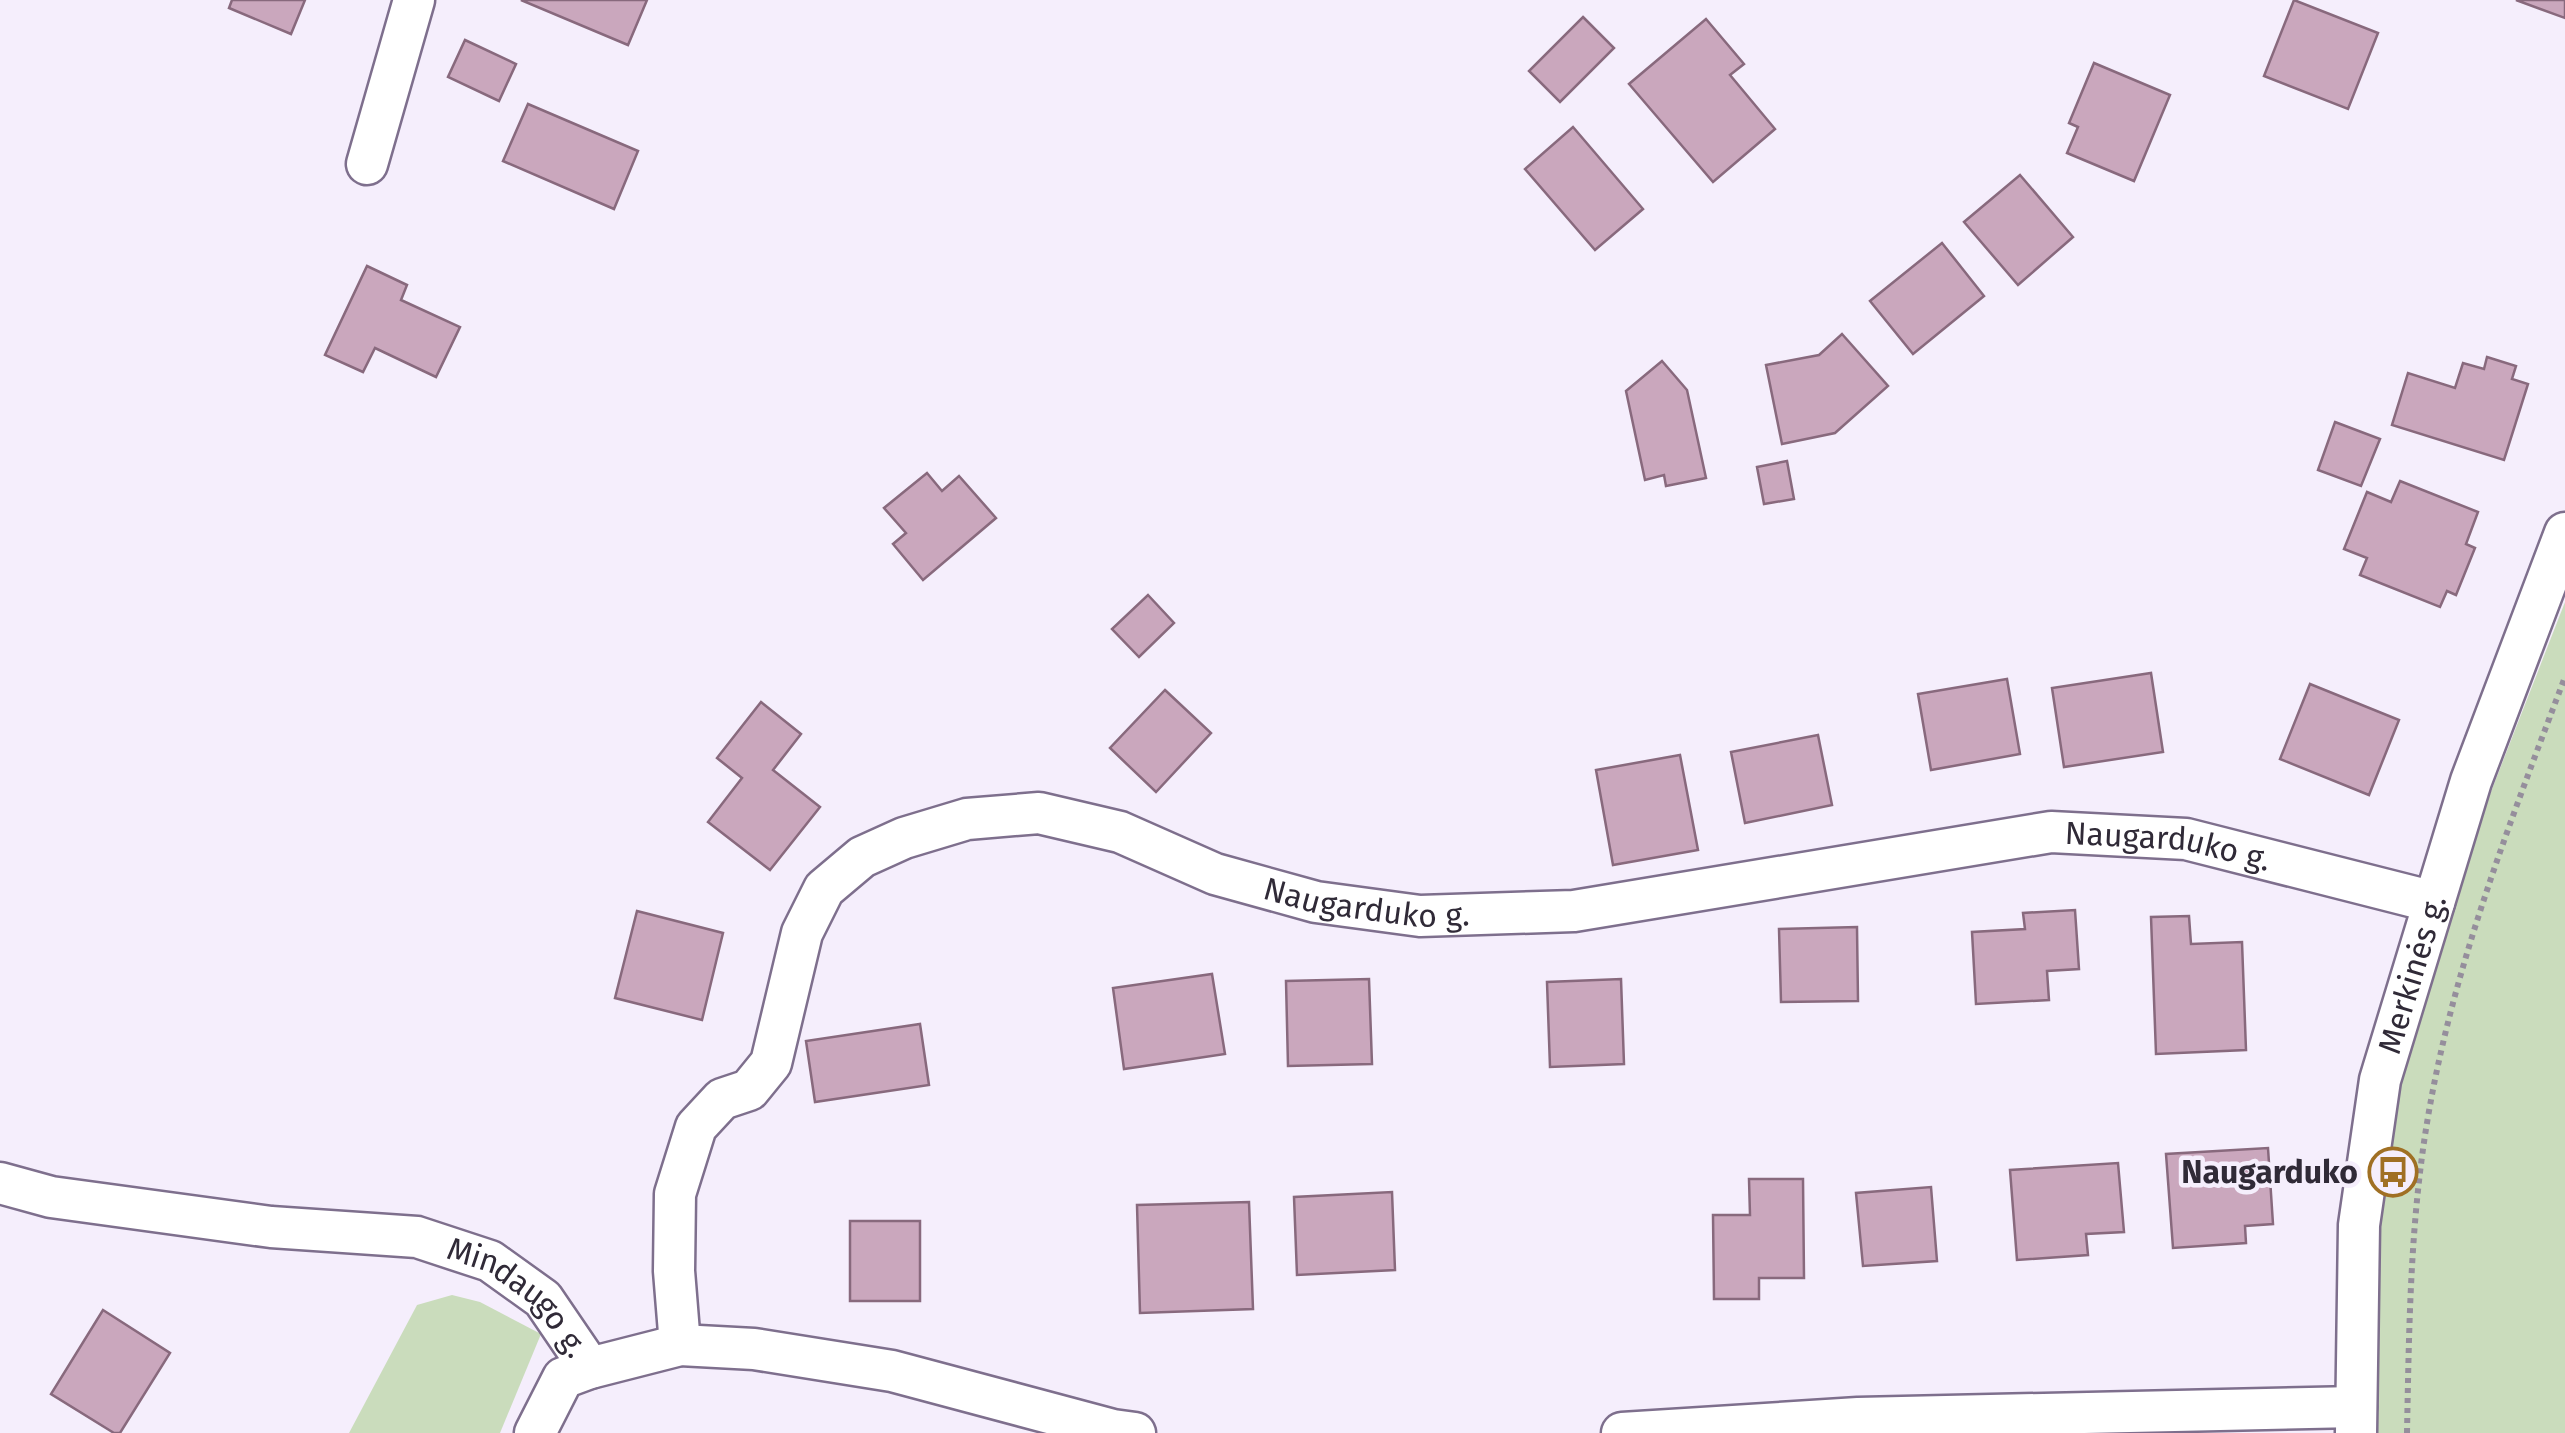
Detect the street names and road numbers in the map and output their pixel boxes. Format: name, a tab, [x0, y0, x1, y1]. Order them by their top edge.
street label: Naugarduko g.	[2064, 814, 2275, 879]
street label: Naugarduko g.	[1259, 869, 1470, 935]
street label: Merkinės g.	[2370, 890, 2454, 1058]
street label: Mindaugo g.	[442, 1229, 596, 1365]

